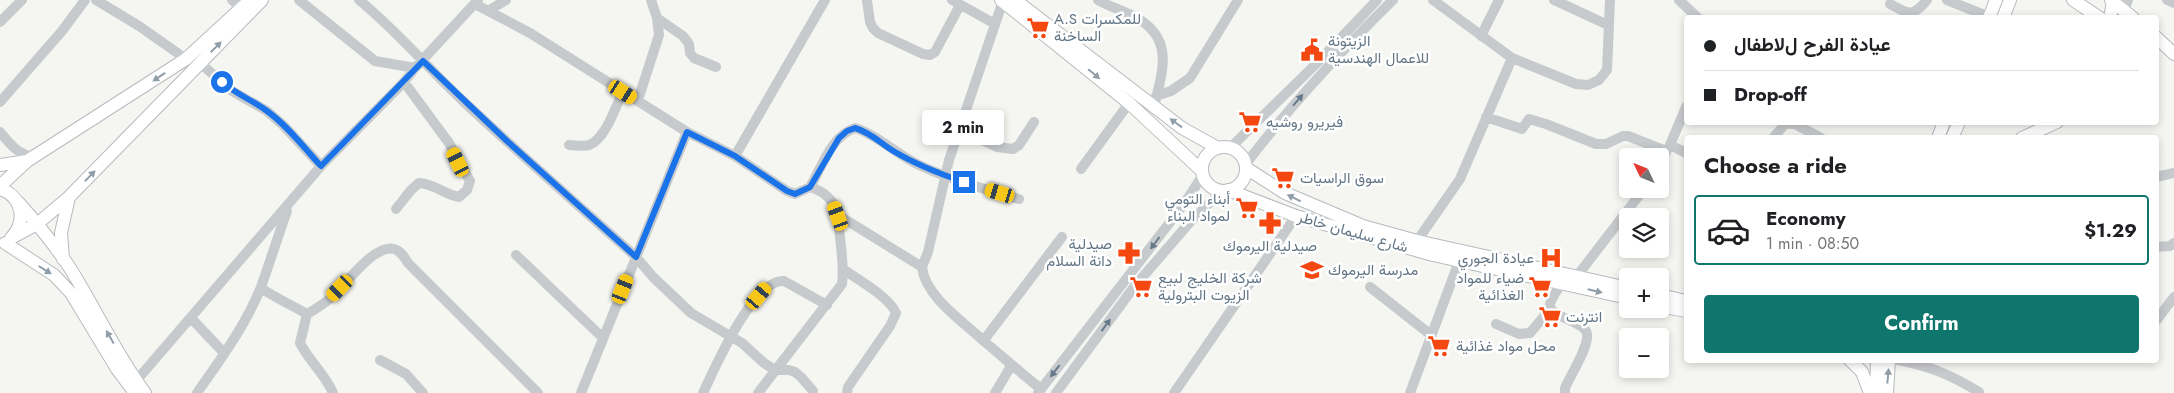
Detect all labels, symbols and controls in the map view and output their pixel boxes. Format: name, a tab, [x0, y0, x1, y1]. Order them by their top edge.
place label: A.S للمكسرات الساخنة	[1054, 8, 1141, 47]
supermarket icon: A.S للمكسرات الساخنة	[1025, 15, 1051, 41]
place label: الزيتونة للاعمال الهندسية	[1328, 30, 1429, 69]
text: عيادة الفرح لﻻطفال	[1734, 31, 1891, 58]
public building icon: الزيتونة للاعمال الهندسية	[1299, 37, 1325, 63]
one-way arrow	[210, 41, 222, 53]
one-way arrow	[1087, 69, 1100, 80]
route start	[211, 71, 233, 93]
one-way arrow	[153, 72, 166, 81]
car	[606, 78, 639, 106]
text: Drop-off	[1734, 81, 1807, 108]
one-way arrow	[1292, 94, 1304, 106]
supermarket icon: فيريرو روشيه	[1237, 109, 1263, 135]
callout: 2 min	[923, 110, 1005, 144]
place label: فيريرو روشيه	[1266, 111, 1343, 133]
text: 2 min	[942, 116, 984, 139]
one-way arrow	[1169, 118, 1183, 128]
car	[444, 145, 471, 179]
north arrow	[1619, 148, 1669, 198]
map controls	[1619, 148, 1669, 378]
text: Choose a ride	[1704, 149, 1847, 181]
supermarket icon: سوق الراسيات	[1270, 165, 1296, 191]
place label: سوق الراسيات	[1300, 167, 1384, 189]
one-way arrow	[84, 170, 96, 182]
route end	[953, 171, 975, 193]
car	[983, 181, 1016, 205]
place label: أبناء التومي لمواد البناء	[1165, 188, 1231, 227]
one-way arrow	[1287, 193, 1301, 201]
supermarket icon: أبناء التومي لمواد البناء	[1234, 195, 1260, 221]
car	[825, 199, 850, 233]
text: Economy	[1766, 205, 1846, 232]
street label: شارع سليمان خاطر	[1294, 206, 1411, 258]
button: layers	[1619, 208, 1669, 258]
icon: car	[1706, 208, 1751, 253]
pharmacy icon: صيدلية اليرموك	[1257, 210, 1283, 236]
text: $1.29	[2084, 217, 2137, 244]
text: 1 min · 08:50	[1766, 232, 1859, 255]
place label: صيدلية دانة السلام	[1046, 233, 1112, 272]
place label: صيدلية اليرموك	[1223, 235, 1317, 257]
one-way arrow	[1149, 236, 1160, 249]
pharmacy icon: صيدلية دانة السلام	[1116, 240, 1142, 266]
hospital icon: عيادة الجوري	[1538, 245, 1564, 271]
place label: عيادة الجوري	[1458, 247, 1534, 271]
school or university icon: مدرسة اليرموك	[1299, 257, 1325, 283]
place label: مدرسة اليرموك	[1328, 259, 1418, 281]
one-way arrow	[39, 265, 52, 275]
place label: شركة الخليج لبيع الزيوت البترولية	[1158, 267, 1262, 306]
place label: ضياء للمواد الغذائية	[1456, 267, 1524, 306]
button: +	[1619, 268, 1669, 318]
car	[324, 272, 355, 304]
car	[610, 272, 635, 306]
supermarket icon: شركة الخليج لبيع الزيوت البترولية	[1128, 274, 1154, 300]
supermarket icon: ضياء للمواد الغذائية	[1527, 274, 1553, 300]
car	[743, 280, 774, 312]
one-way arrow	[1587, 287, 1602, 295]
button: Confirm	[1704, 295, 2139, 353]
supermarket icon: انترنت	[1537, 304, 1563, 330]
place label: انترنت	[1566, 306, 1602, 328]
one-way arrow	[1101, 318, 1111, 332]
button: −	[1619, 328, 1669, 378]
one-way arrow	[105, 330, 114, 344]
supermarket icon: محل مواد غذائية	[1426, 333, 1452, 359]
place label: محل مواد غذائية	[1456, 335, 1556, 357]
one-way arrow	[1049, 364, 1060, 377]
one-way arrow	[1884, 368, 1892, 384]

